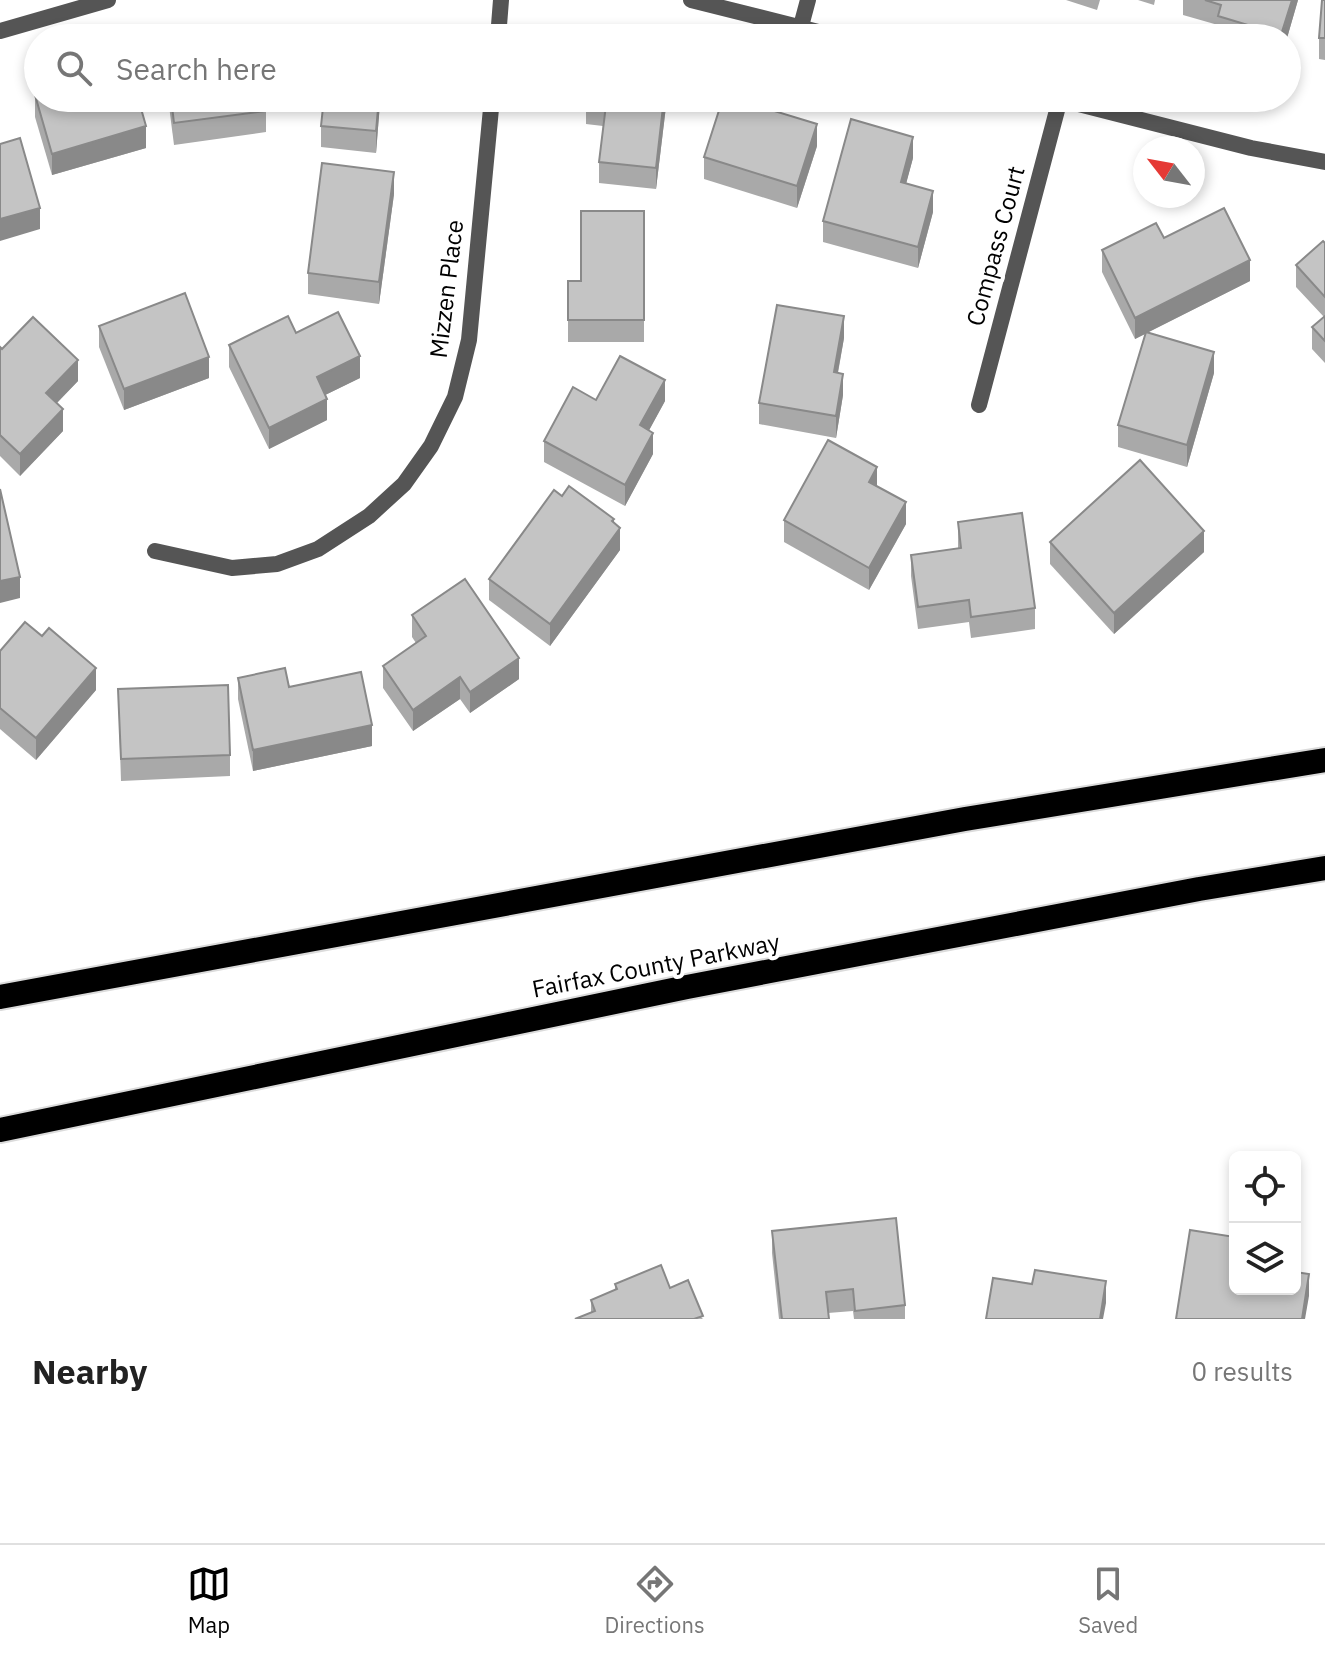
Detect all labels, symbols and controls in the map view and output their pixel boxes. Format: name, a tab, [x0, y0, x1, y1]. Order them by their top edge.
search box	[24, 24, 1301, 112]
icon: search	[52, 46, 96, 90]
text: Search here	[116, 49, 277, 88]
north arrow	[1133, 136, 1205, 208]
street label: Compass Court	[958, 162, 1032, 329]
street label: Mizzen Place	[422, 218, 470, 360]
street label: Fairfax County Parkway	[529, 925, 782, 1005]
map controls	[1229, 1151, 1301, 1295]
button: locate	[1229, 1151, 1301, 1223]
button: layers	[1229, 1223, 1301, 1295]
text: Nearby	[32, 1349, 147, 1393]
text: 0 results	[1191, 1354, 1293, 1388]
tab: Map	[187, 1562, 231, 1639]
tab: Directions	[605, 1562, 705, 1639]
tab: Saved	[1078, 1562, 1138, 1639]

